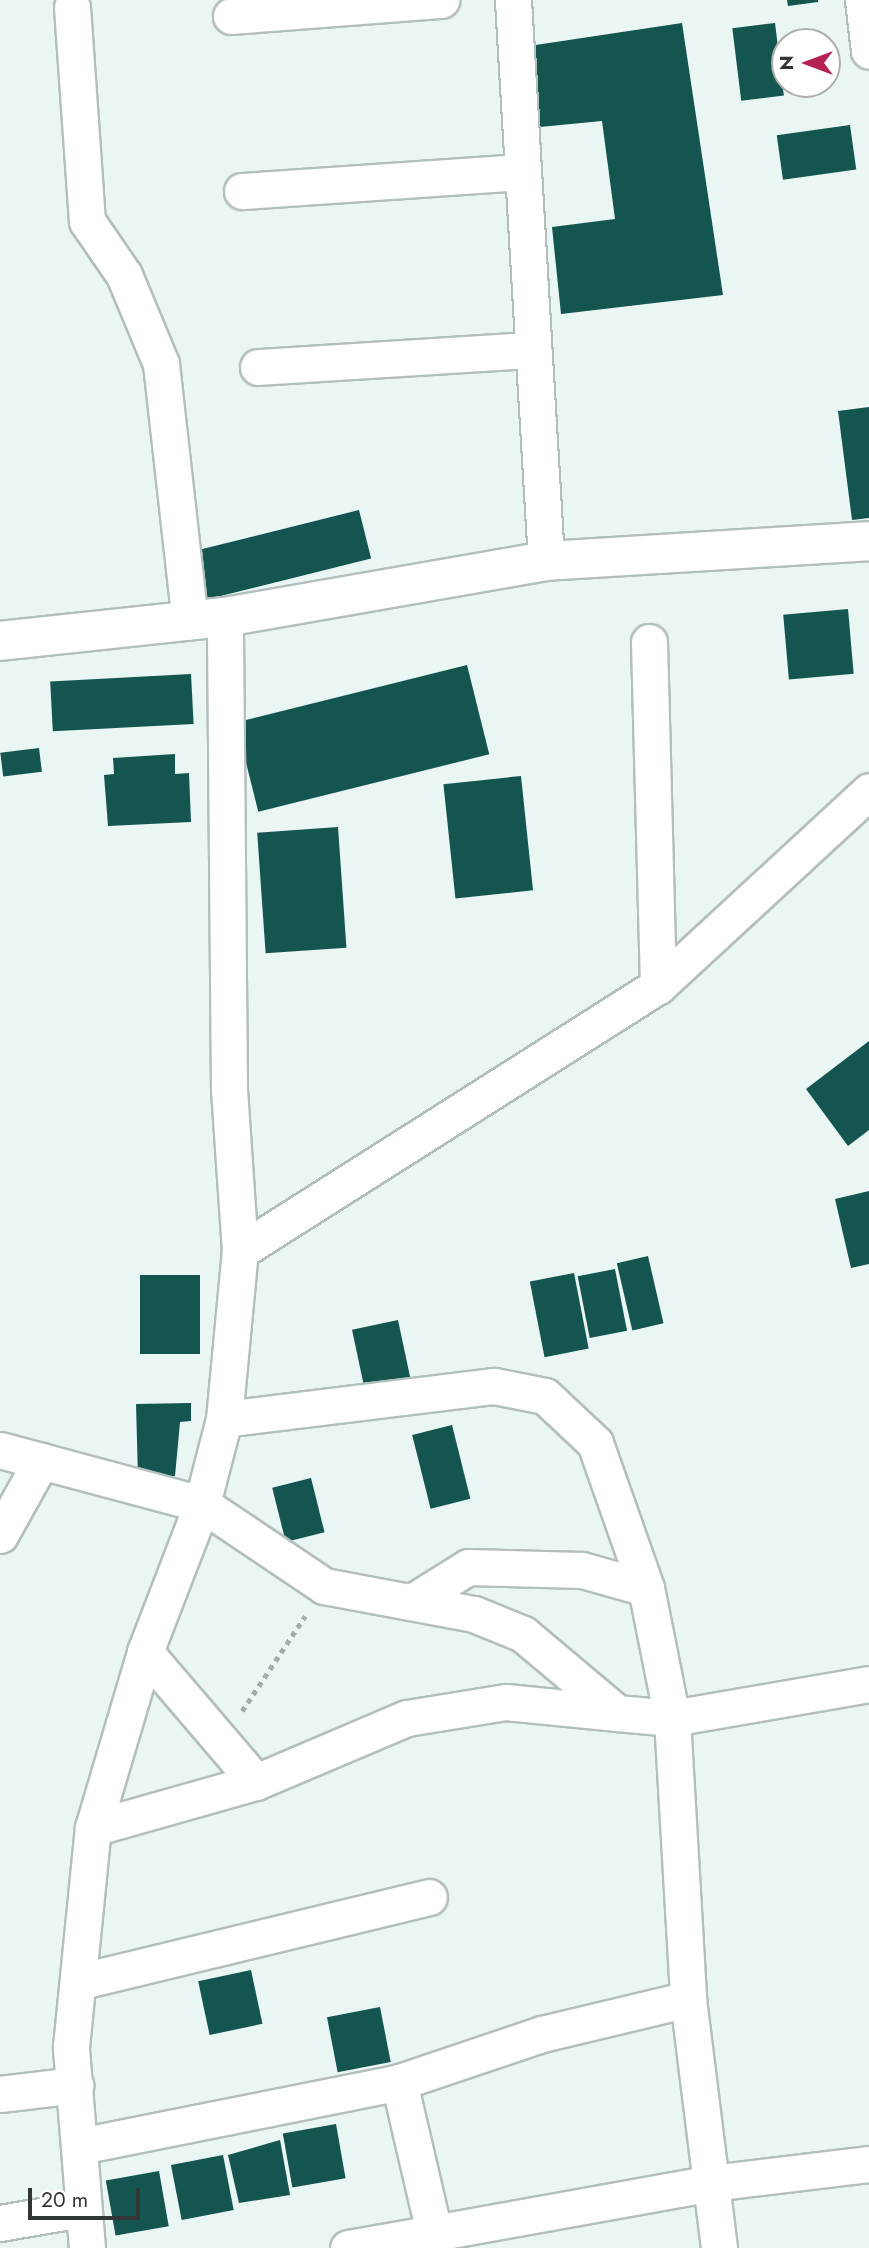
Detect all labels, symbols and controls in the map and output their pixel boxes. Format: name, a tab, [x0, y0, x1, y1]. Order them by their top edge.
north arrow	[771, 28, 841, 98]
text: N	[773, 55, 800, 71]
scale bar	[32, 2174, 144, 2218]
text: 20 m	[41, 2185, 88, 2215]

